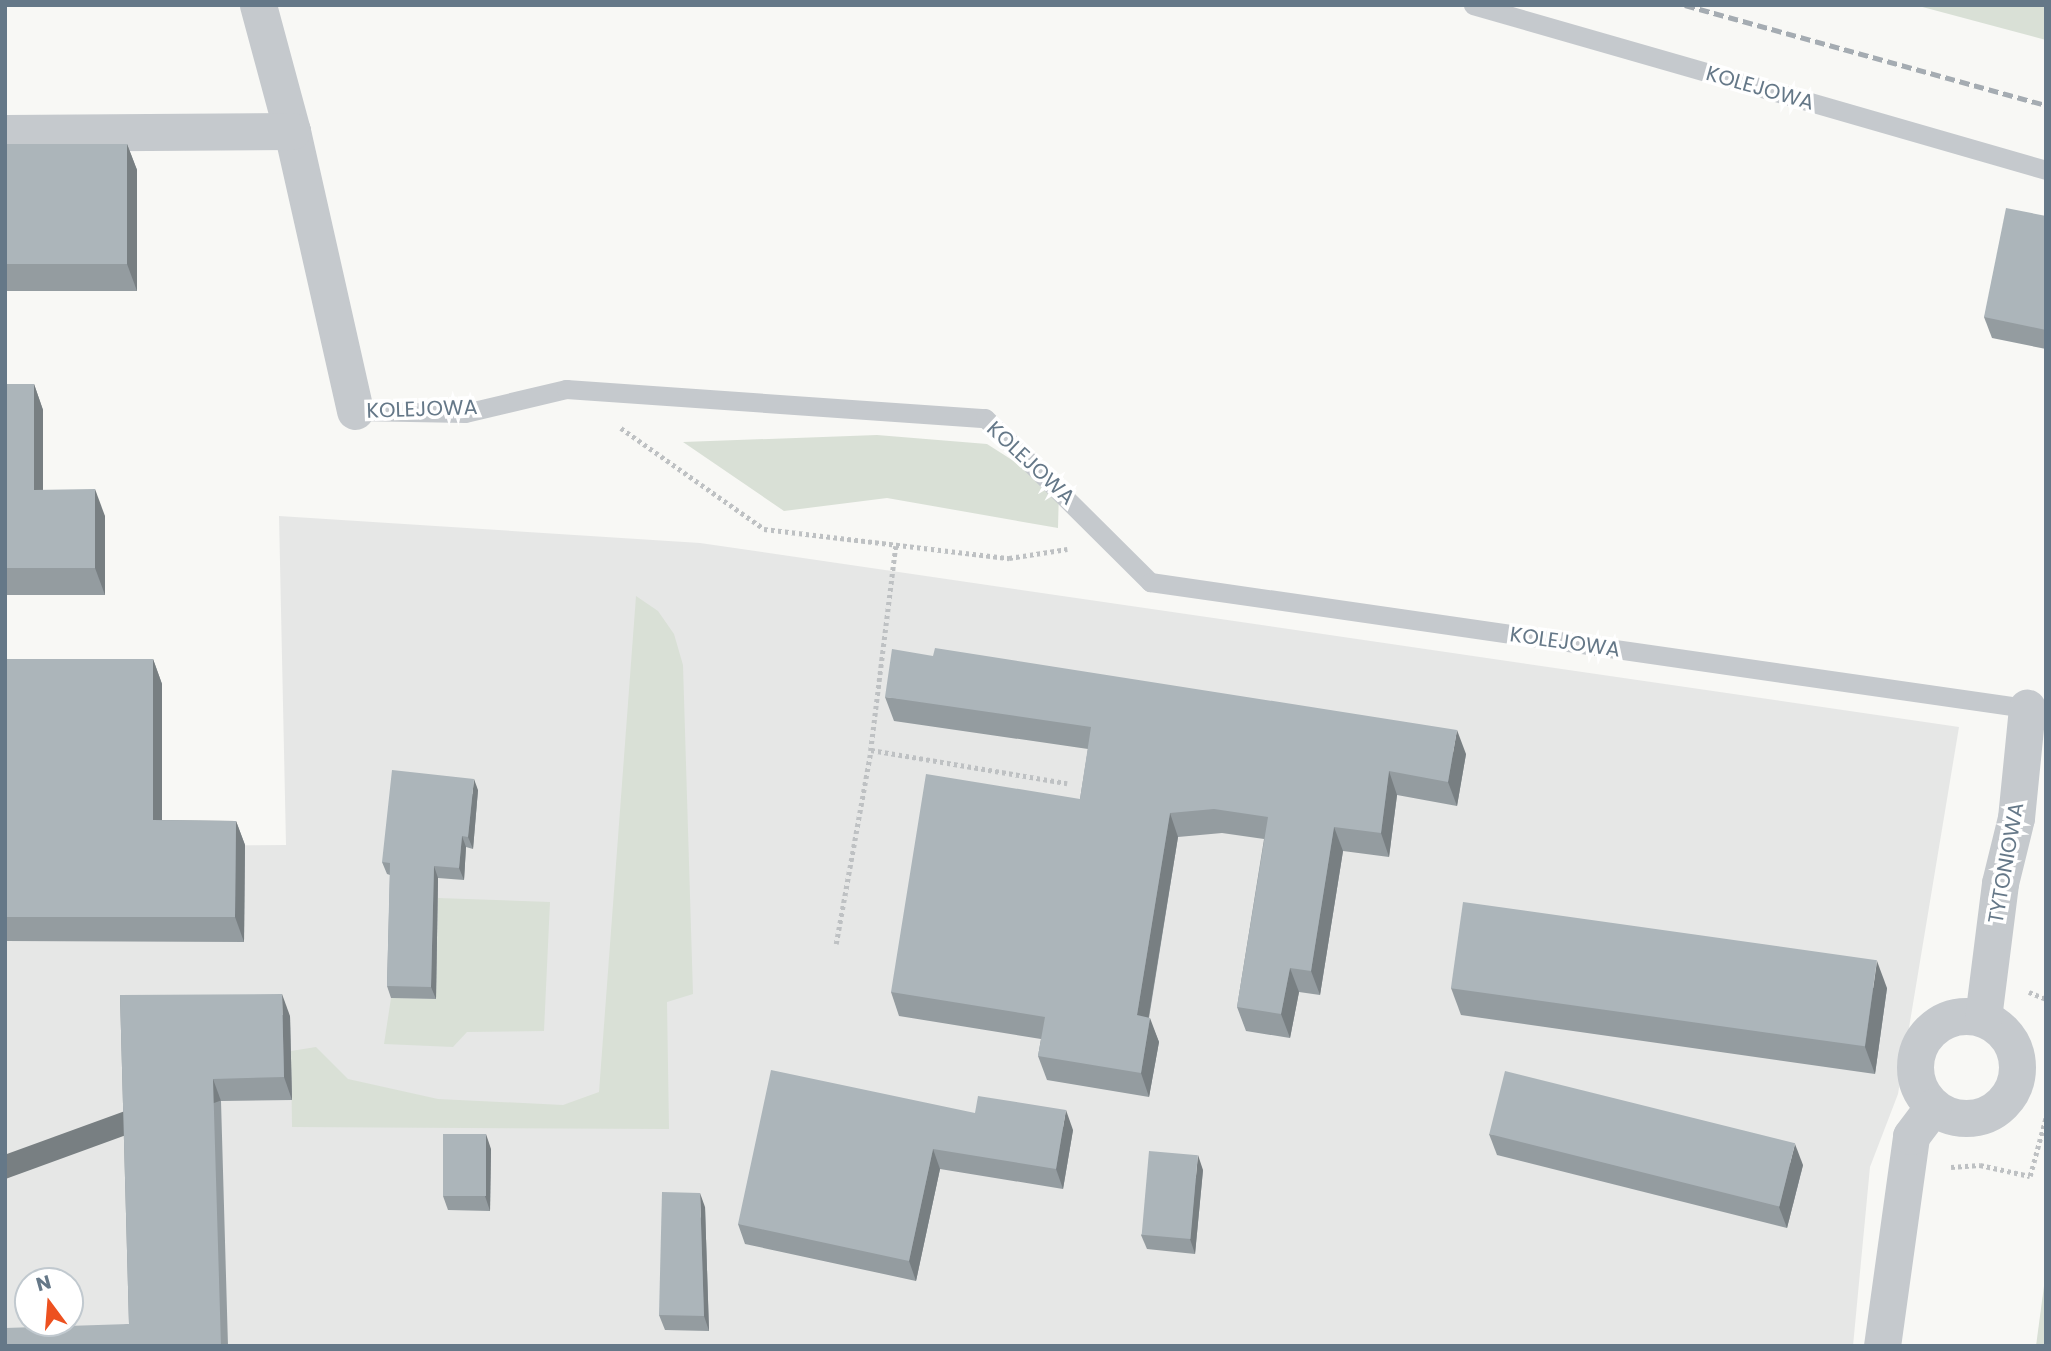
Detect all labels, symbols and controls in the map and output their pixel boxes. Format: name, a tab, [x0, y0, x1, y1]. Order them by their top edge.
street label: KOLEJOWA	[1703, 61, 1817, 115]
street label: KOLEJOWA	[366, 394, 478, 424]
street label: KOLEJOWA	[982, 416, 1080, 510]
street label: KOLEJOWA	[1508, 622, 1622, 662]
street label: TYTONIOWA	[1983, 800, 2029, 926]
north arrow	[14, 1267, 84, 1337]
text: N	[33, 1268, 54, 1298]

